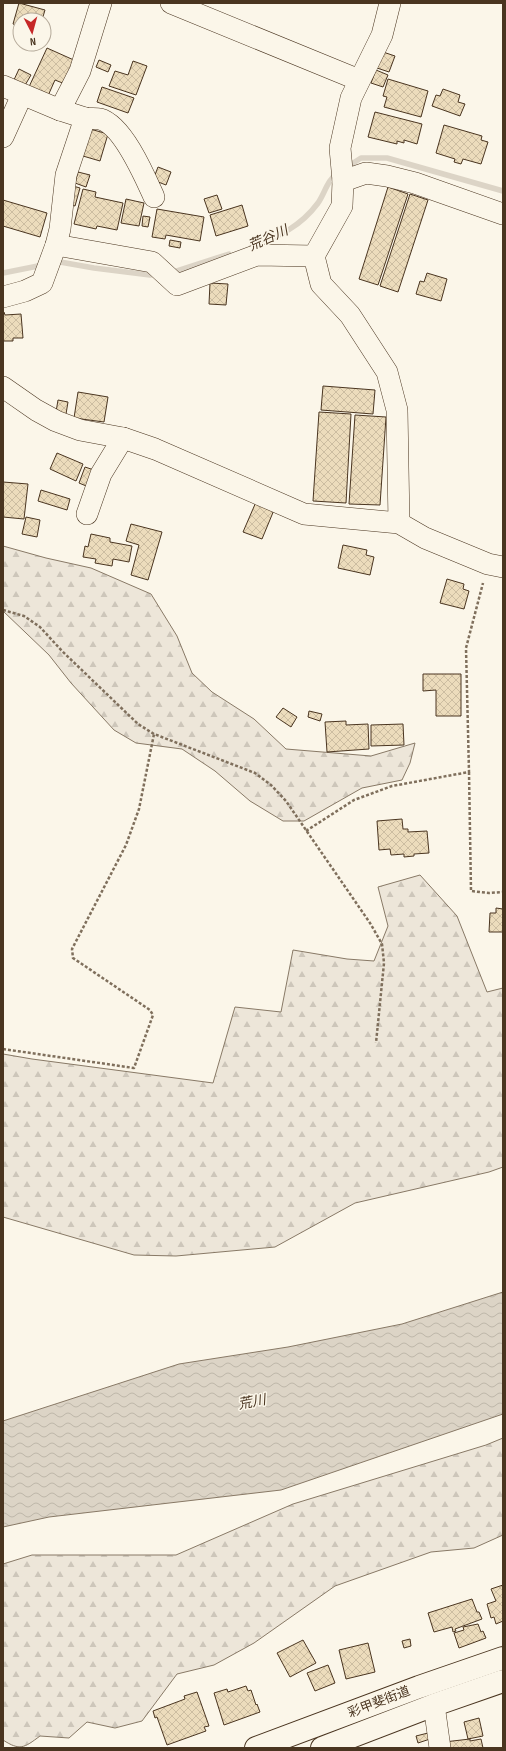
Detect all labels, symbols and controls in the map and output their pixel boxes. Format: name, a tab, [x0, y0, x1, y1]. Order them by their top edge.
north arrow	[12, 12, 52, 52]
text: N	[29, 35, 37, 48]
water label: 荒谷川	[245, 221, 292, 254]
water label: 荒川	[237, 1391, 269, 1413]
street label: 彩甲斐街道	[346, 1683, 412, 1721]

